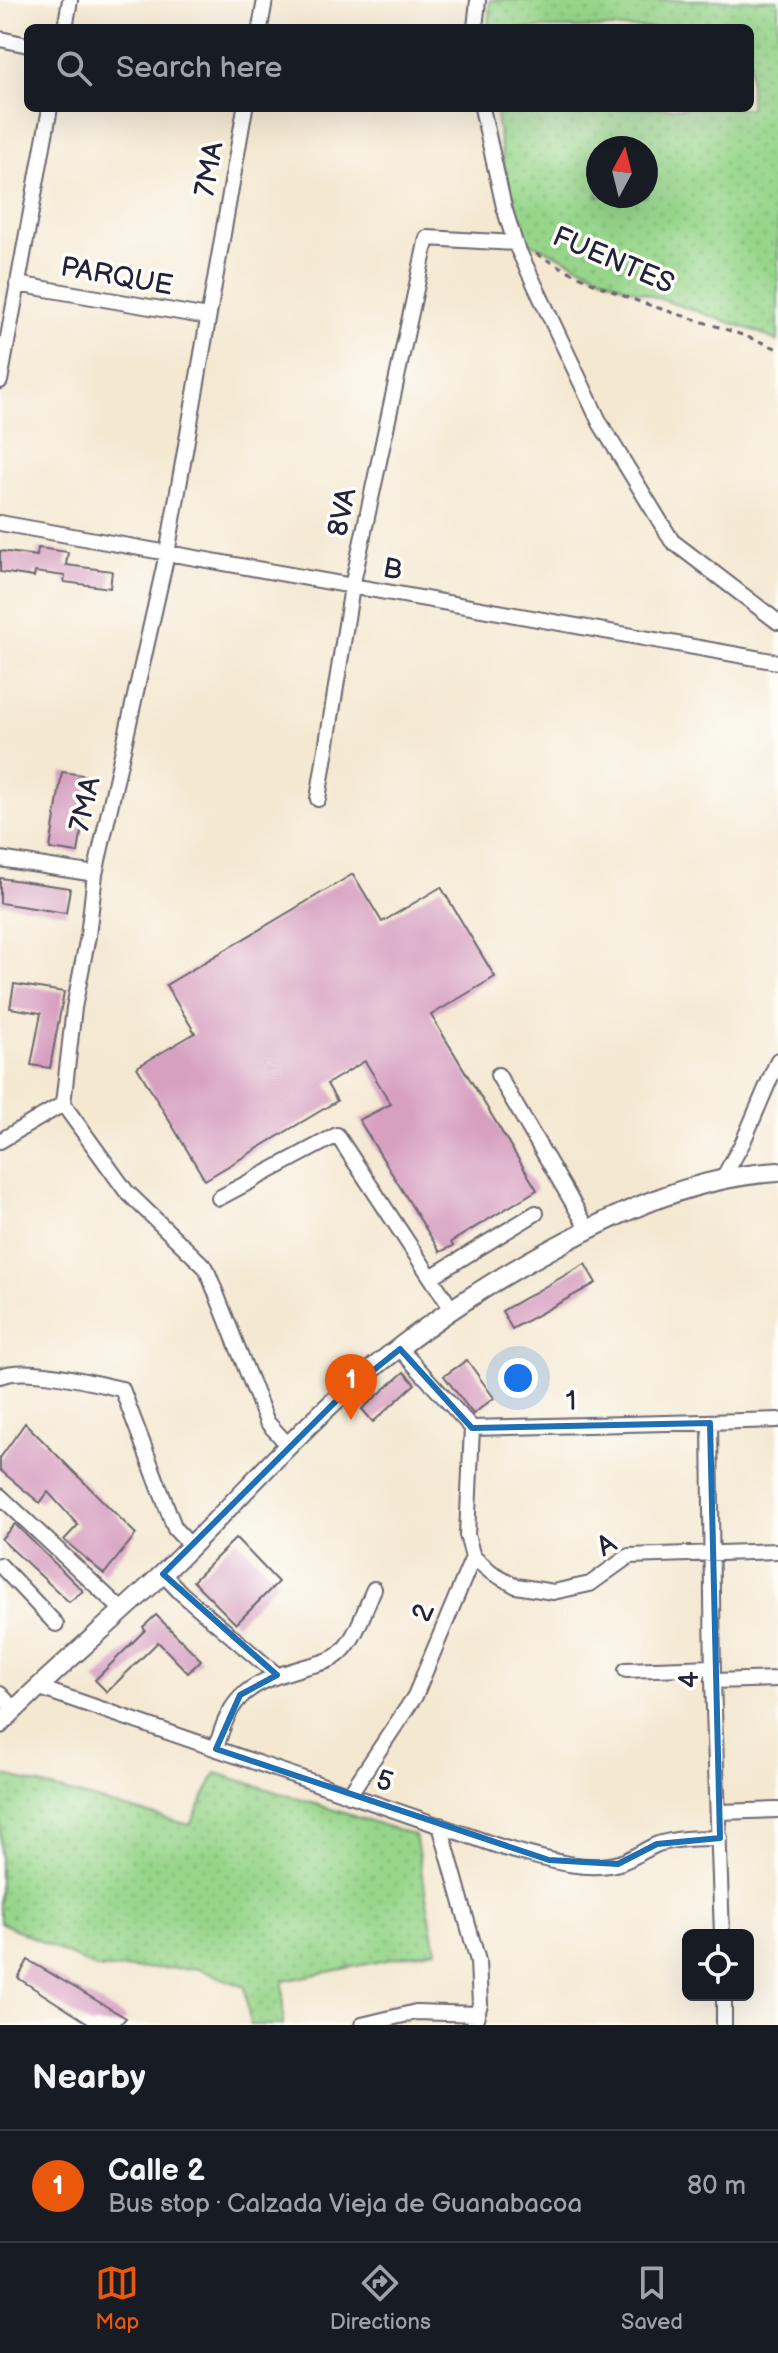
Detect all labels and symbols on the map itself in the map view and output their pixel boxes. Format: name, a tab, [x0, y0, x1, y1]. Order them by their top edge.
north arrow	[586, 136, 658, 208]
street label: 7MA	[188, 138, 231, 199]
street label: FUENTES	[548, 220, 679, 301]
street label: PARQUE	[58, 250, 175, 303]
street label: 8VA	[321, 484, 364, 539]
street label: B	[380, 552, 405, 587]
street label: 7MA	[63, 773, 108, 835]
pin: 1	[325, 1354, 377, 1420]
your location	[498, 1358, 538, 1398]
street label: 1	[565, 1385, 577, 1418]
street label: A	[591, 1526, 623, 1564]
street label: 2	[405, 1598, 442, 1627]
street label: 4	[673, 1671, 706, 1689]
street label: 5	[372, 1763, 397, 1800]

